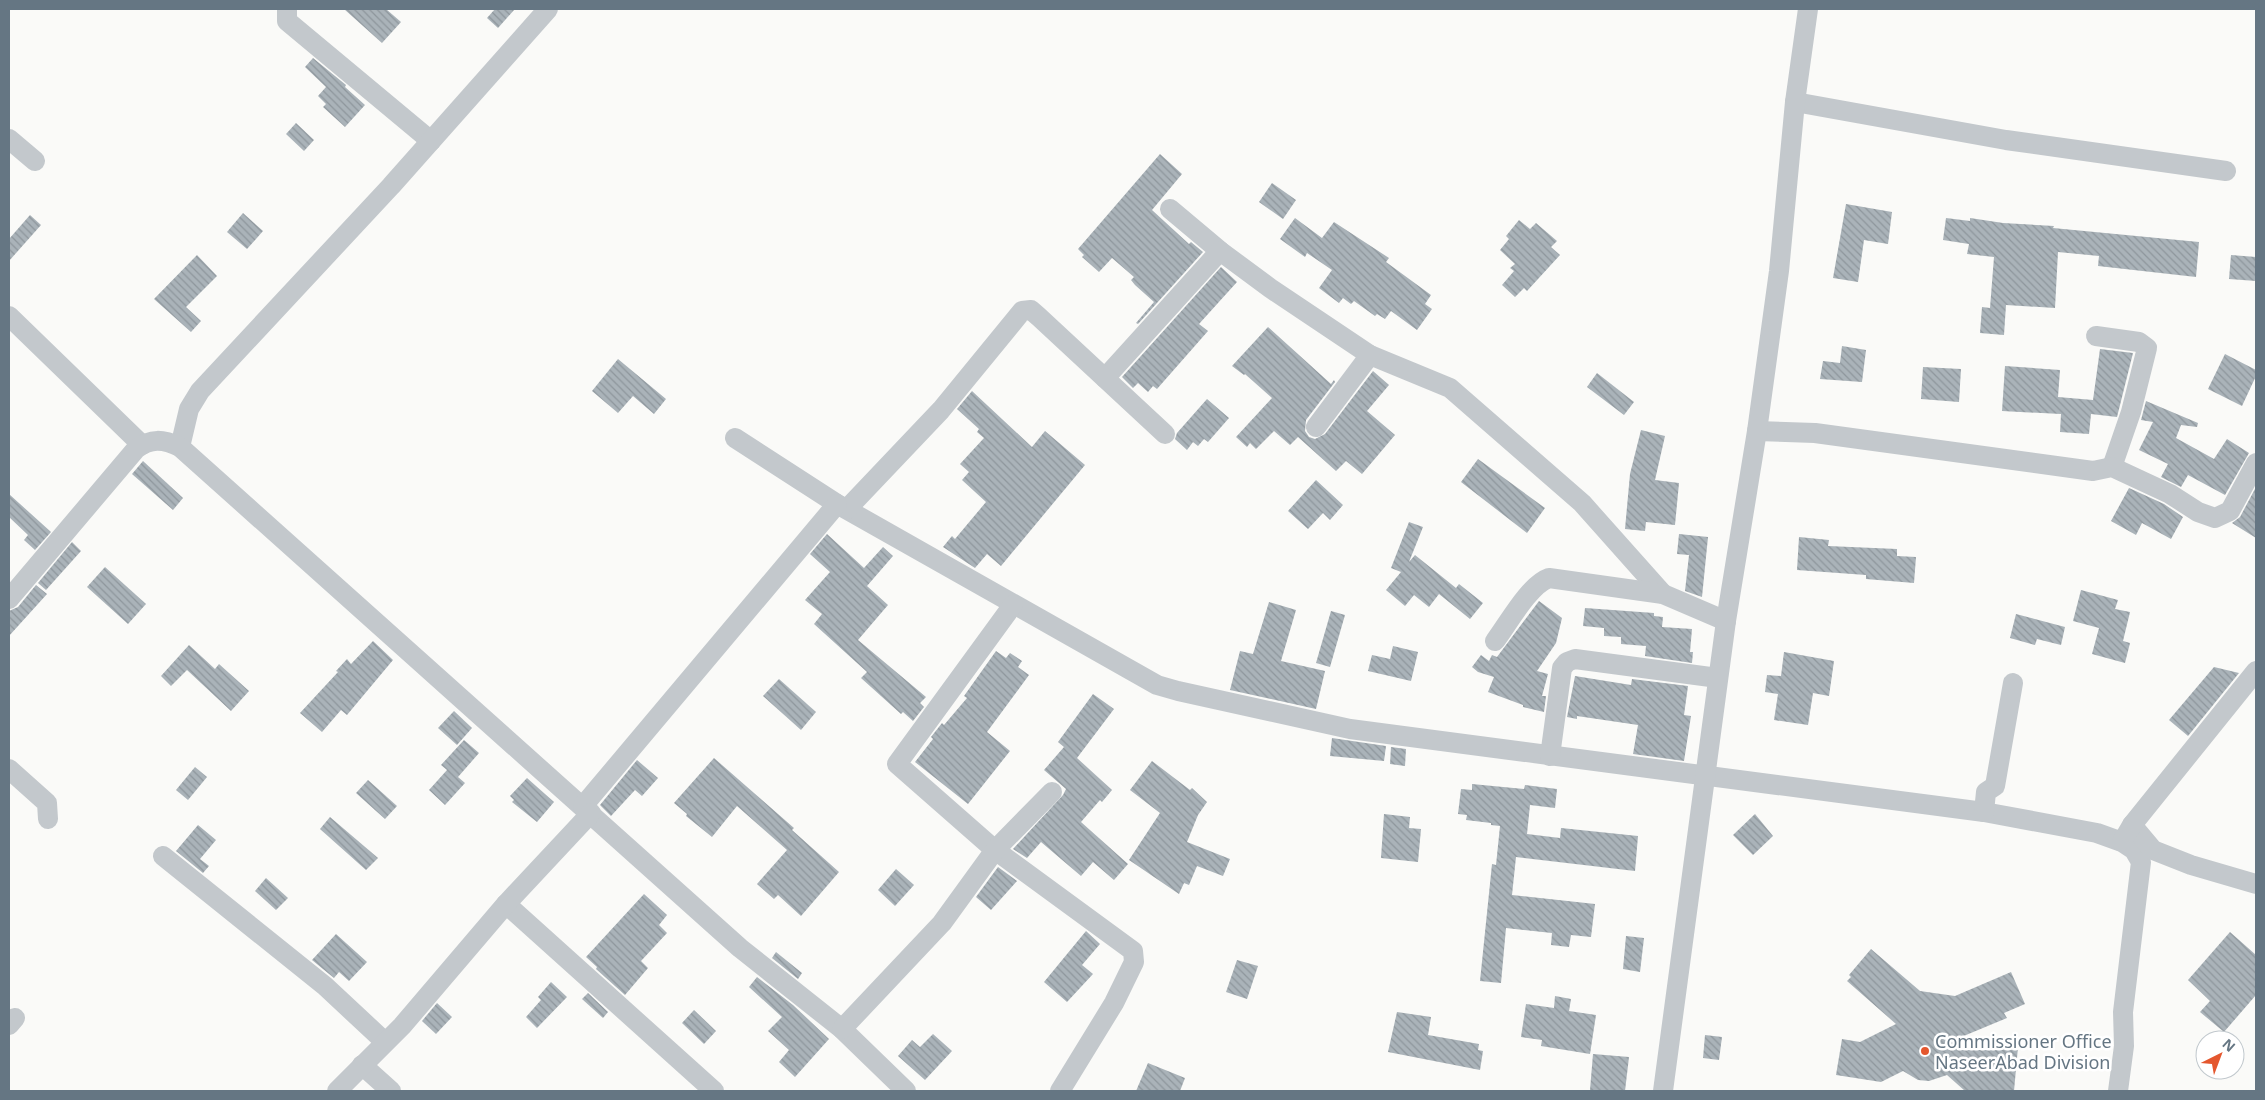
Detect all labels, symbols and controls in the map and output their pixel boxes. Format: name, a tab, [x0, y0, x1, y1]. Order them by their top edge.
place label: Commissioner Office NaseerAbad Division	[1935, 1029, 2112, 1074]
north arrow	[2195, 1030, 2245, 1080]
text: N	[2218, 1034, 2240, 1056]
marker: Commissioner Office NaseerAbad Division	[1919, 1045, 1931, 1057]

